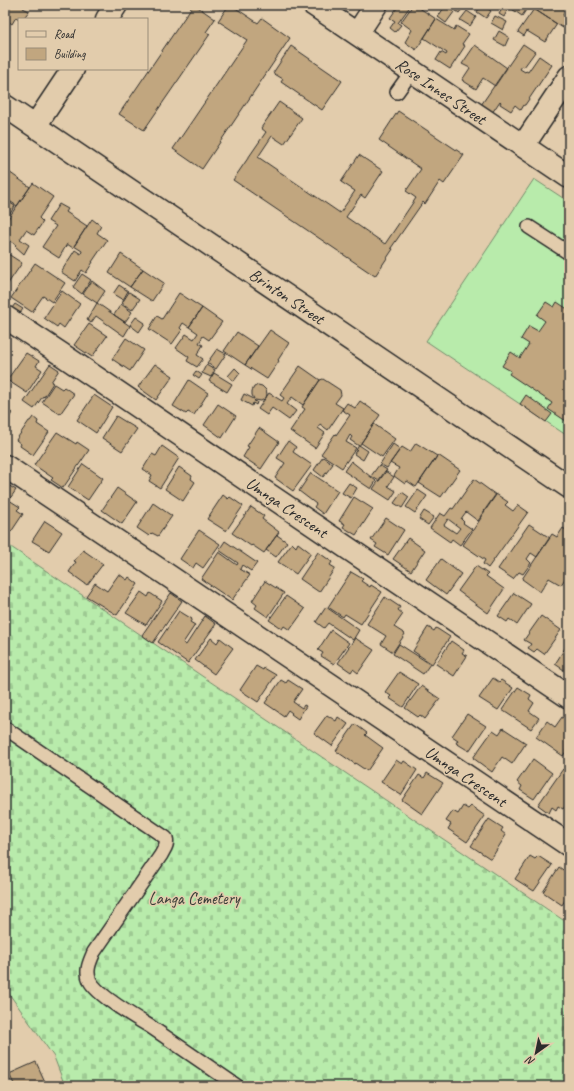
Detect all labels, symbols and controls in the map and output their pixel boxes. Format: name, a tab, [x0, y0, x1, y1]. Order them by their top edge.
legend	[18, 18, 148, 70]
text: Road	[54, 26, 76, 42]
text: Building	[54, 46, 86, 62]
street label: Rose Innes Street	[391, 53, 492, 131]
street label: Brinton Street	[245, 264, 330, 330]
street label: Umnga Crescent	[242, 472, 334, 544]
street label: Umnga Crescent	[421, 741, 513, 813]
park label: Langa Cemetery	[148, 888, 241, 909]
north arrow	[516, 1033, 556, 1073]
text: N	[522, 1052, 537, 1069]

